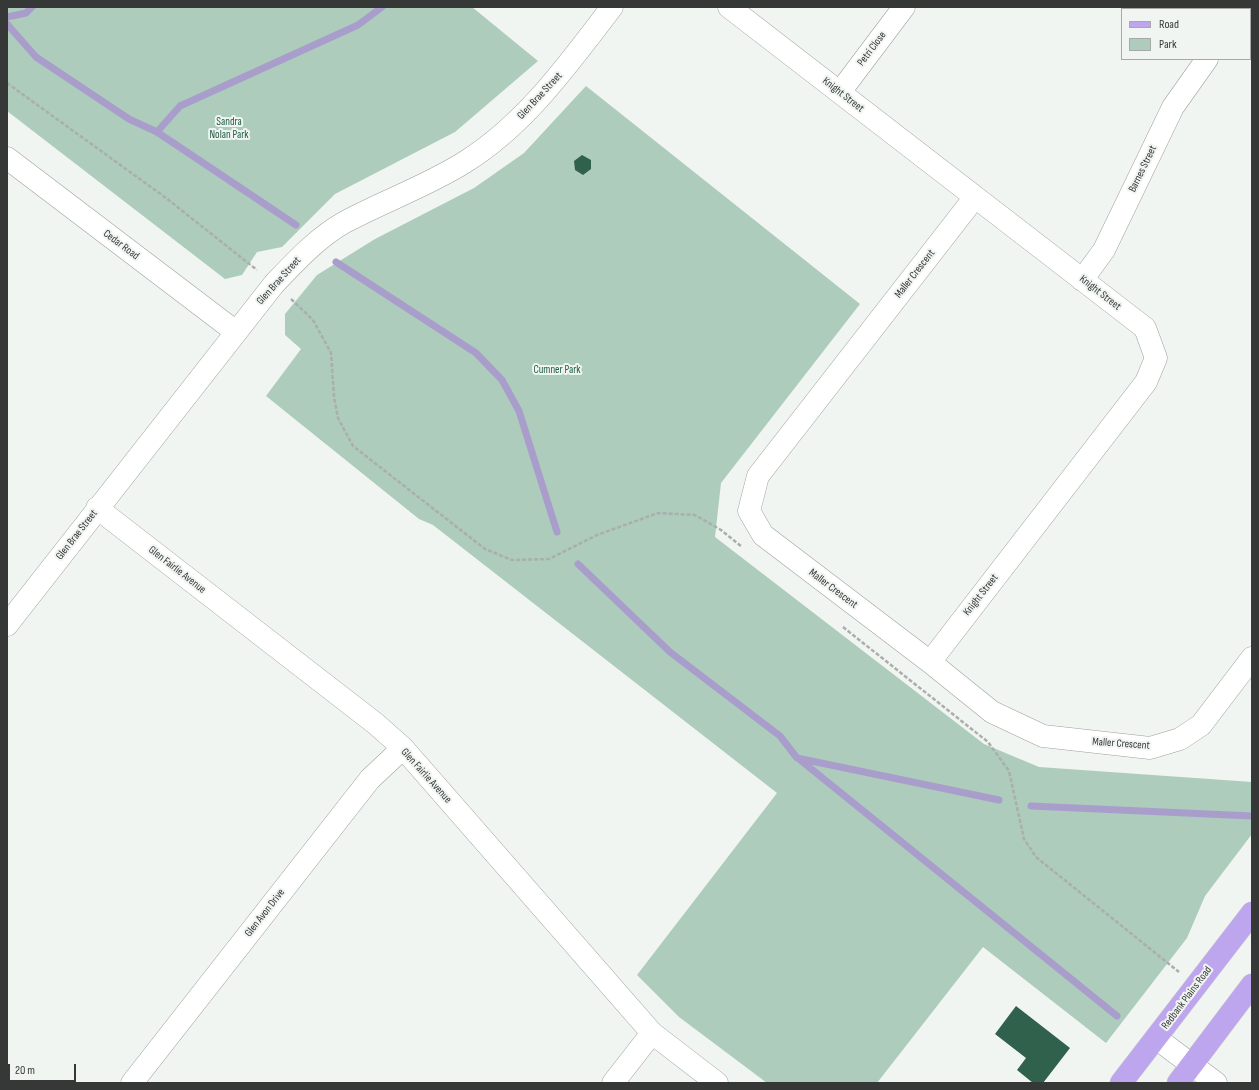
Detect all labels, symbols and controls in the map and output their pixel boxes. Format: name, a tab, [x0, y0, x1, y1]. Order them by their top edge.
legend	[1121, 8, 1251, 60]
text: Road	[1159, 17, 1179, 32]
street label: Petri Close	[855, 29, 889, 69]
text: Park	[1159, 37, 1177, 52]
street label: Glen Brae Street	[515, 70, 565, 122]
street label: Knight Street	[820, 75, 866, 115]
park label: Sandra Nolan Park	[209, 115, 249, 141]
street label: Barnes Street	[1126, 143, 1160, 195]
street label: Cedar Road	[100, 227, 142, 263]
street label: Maller Crescent	[892, 247, 938, 301]
street label: Glen Brae Street	[254, 254, 304, 308]
street label: Knight Street	[1077, 273, 1123, 313]
park label: Cumner Park	[533, 363, 581, 377]
street label: Glen Brae Street	[53, 507, 101, 563]
street label: Glen Fairlie Avenue	[146, 543, 208, 597]
street label: Maller Crescent	[806, 566, 860, 612]
street label: Knight Street	[961, 572, 1001, 618]
street label: Maller Crescent	[1092, 735, 1150, 753]
street label: Glen Fairlie Avenue	[398, 746, 454, 806]
street label: Glen Avon Drive	[242, 886, 288, 940]
street label: Redbank Plains Road	[1159, 964, 1215, 1032]
scale bar	[10, 1056, 78, 1082]
text: 20 m	[15, 1063, 35, 1078]

